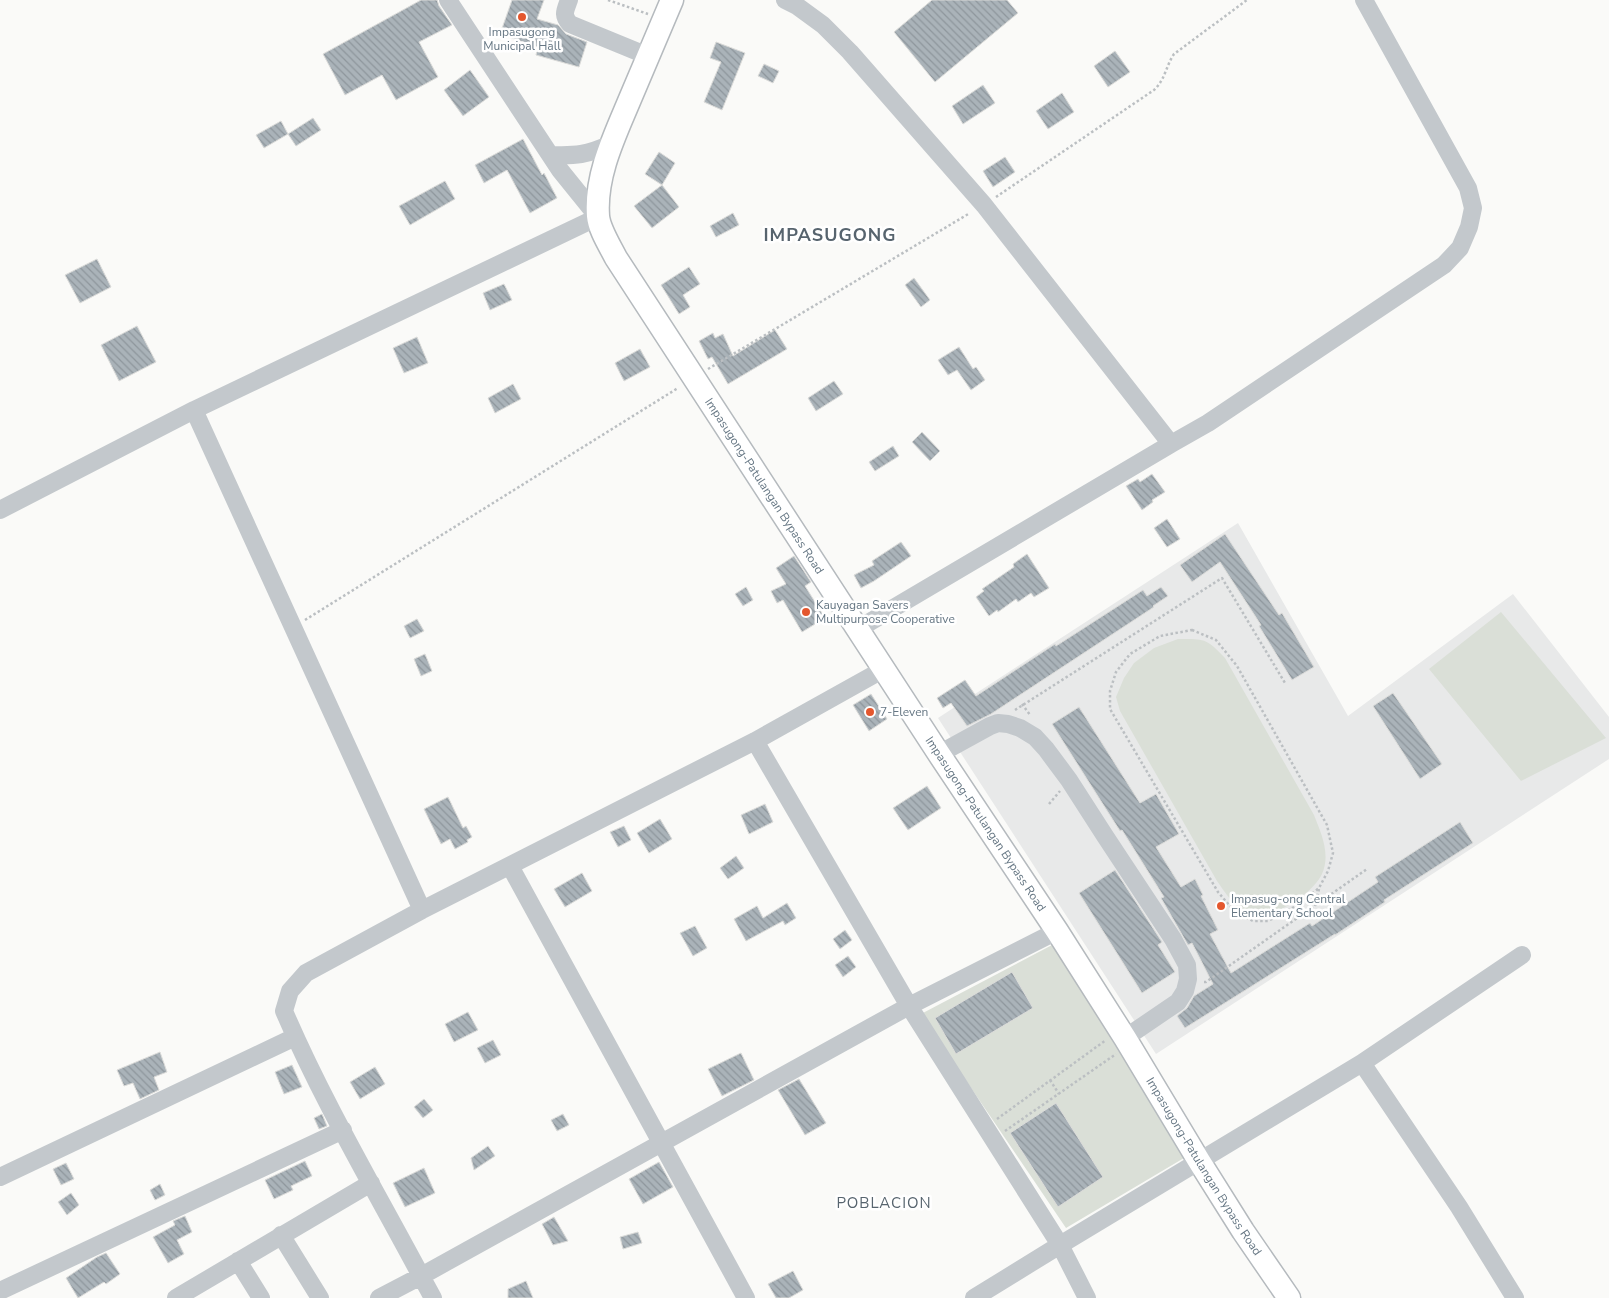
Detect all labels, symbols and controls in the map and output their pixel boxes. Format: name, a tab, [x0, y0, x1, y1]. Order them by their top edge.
marker: Impasugong Municipal Hall	[516, 11, 528, 23]
place label: Impasugong Municipal Hall	[483, 24, 561, 54]
district label: IMPASUGONG	[763, 223, 897, 247]
street label: Impasugong-Patulangan Bypass Road	[701, 395, 828, 577]
place label: Kauyagan Savers Multipurpose Cooperative	[816, 597, 955, 627]
marker: Kauyagan Savers Multipurpose Cooperative	[800, 606, 812, 618]
place label: 7-Eleven	[880, 704, 928, 720]
marker: 7-Eleven	[864, 706, 876, 718]
street label: Impasugong-Patulangan Bypass Road	[922, 733, 1050, 915]
place label: Impasug-ong Central Elementary School	[1231, 891, 1346, 921]
marker: Impasug-ong Central Elementary School	[1215, 900, 1227, 912]
street label: Impasugong-Patulangan Bypass Road	[1142, 1074, 1265, 1259]
district label: POBLACION	[836, 1193, 932, 1213]

